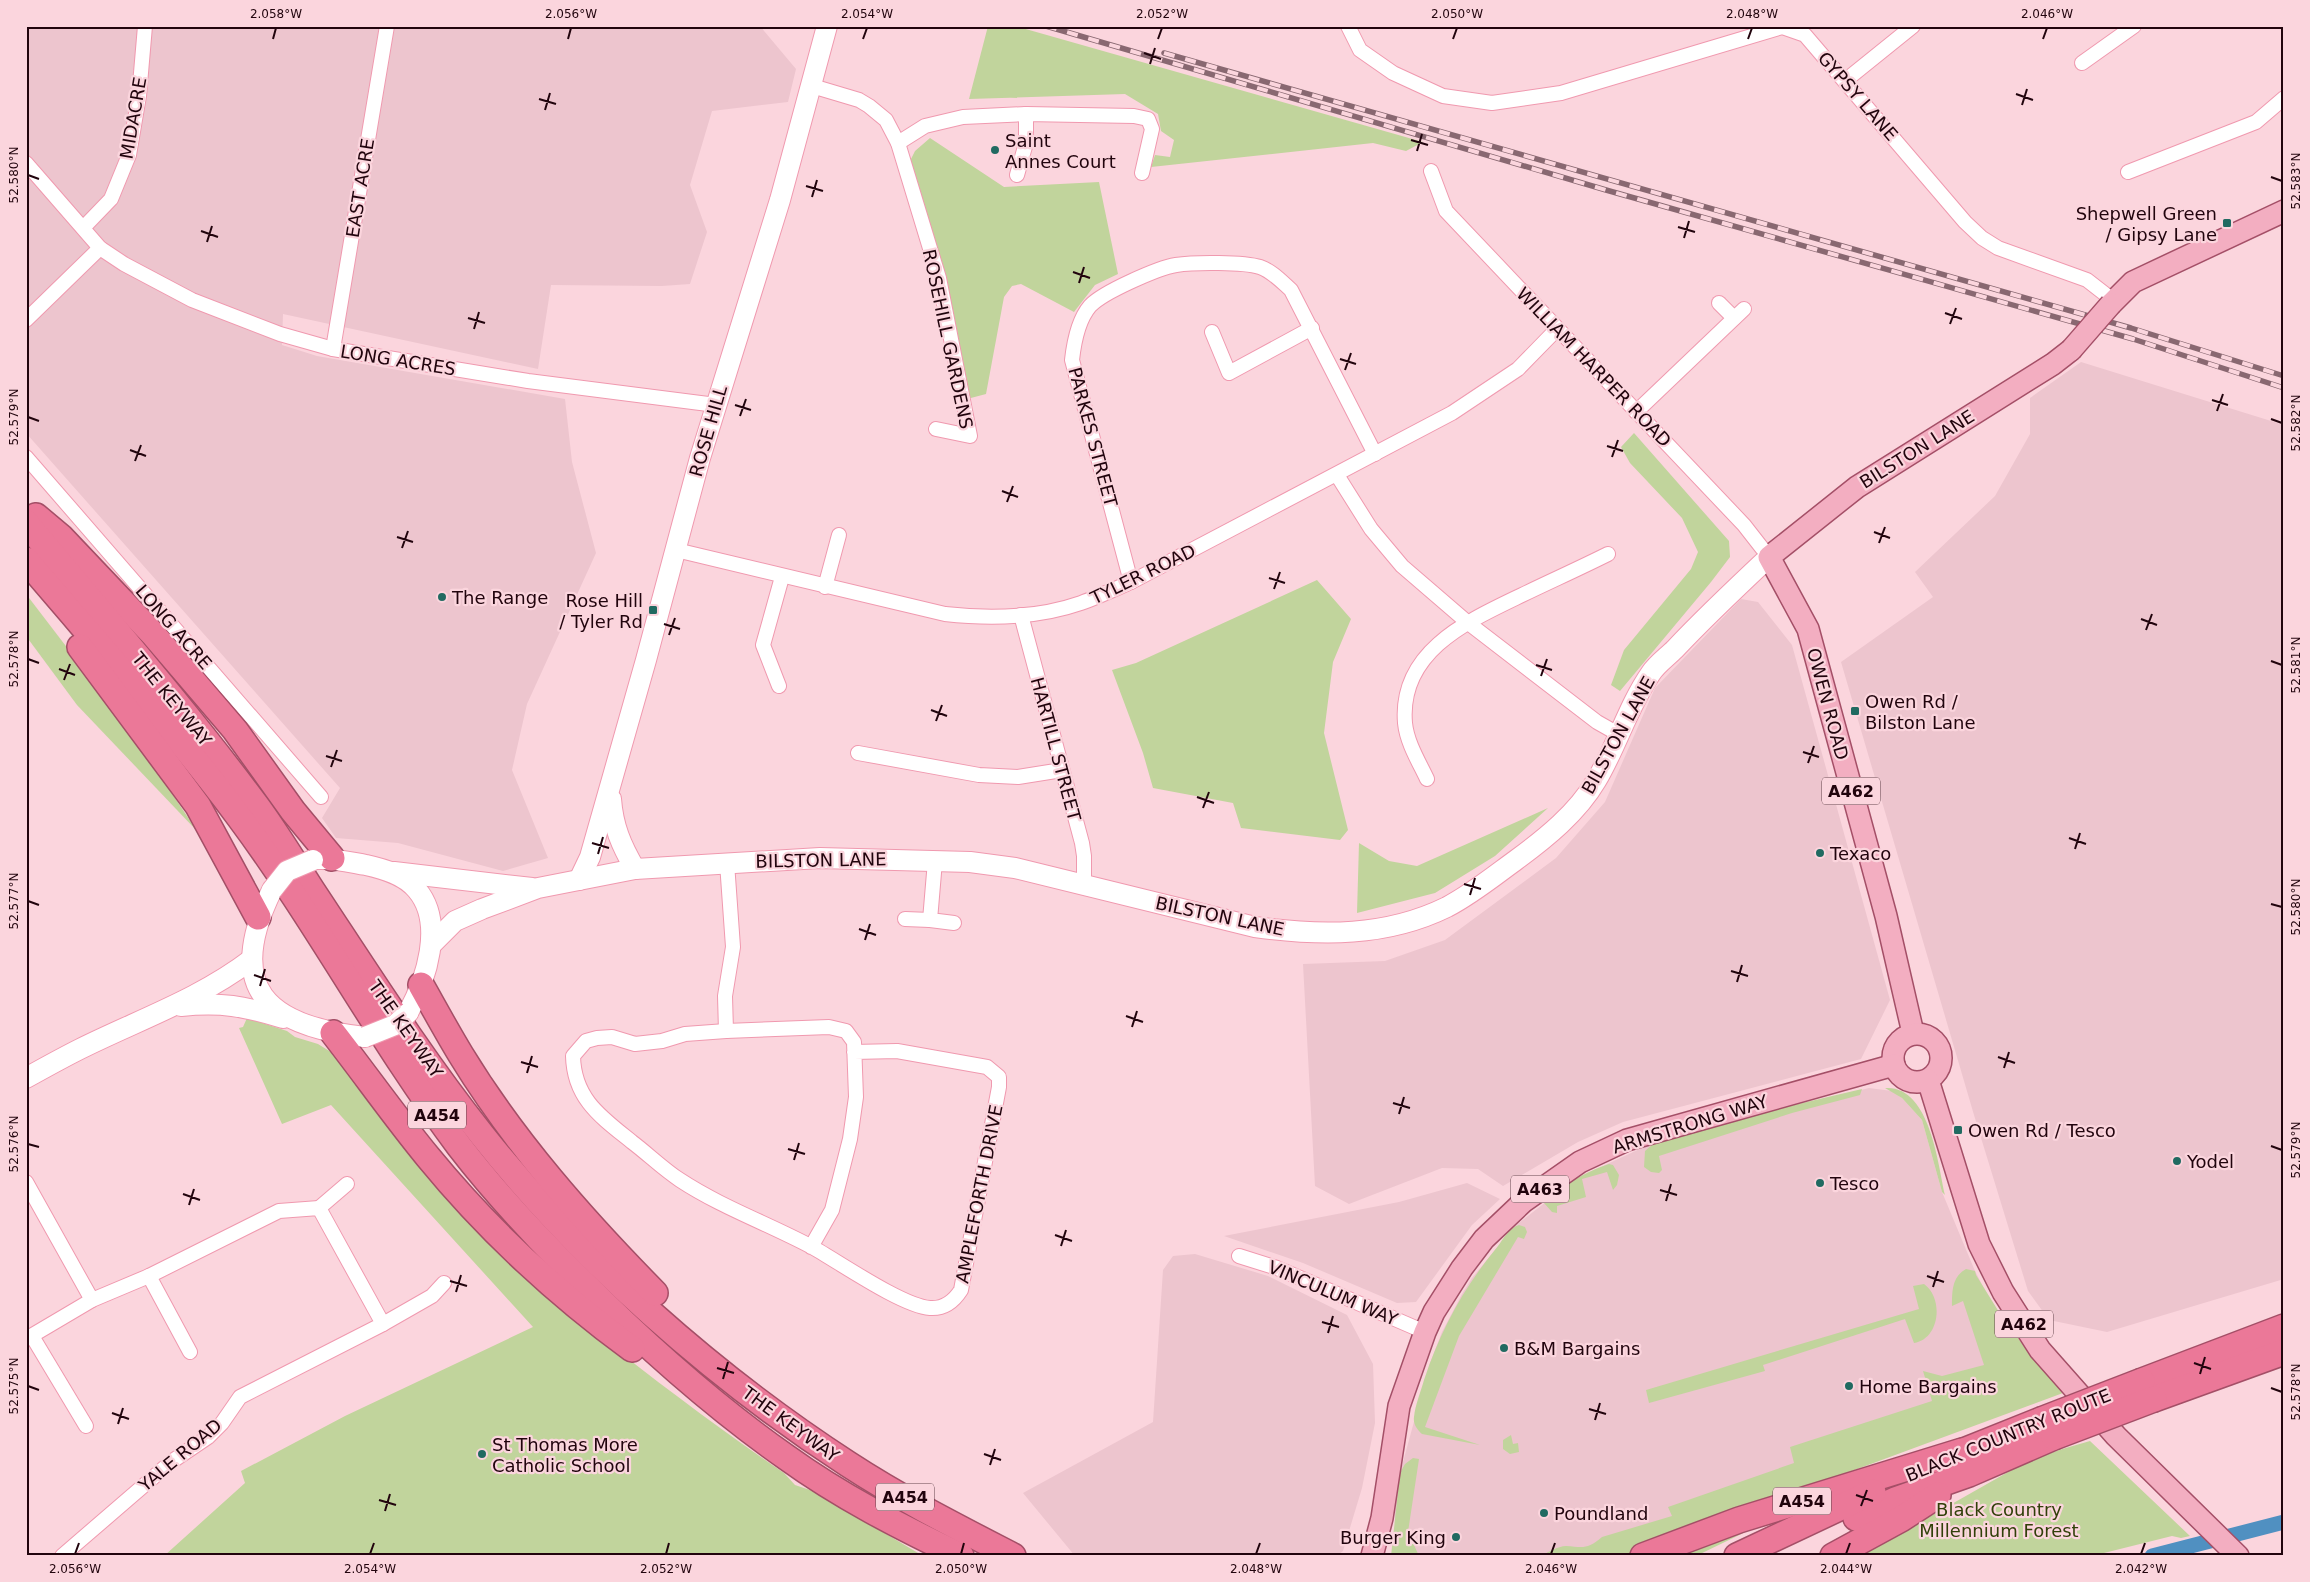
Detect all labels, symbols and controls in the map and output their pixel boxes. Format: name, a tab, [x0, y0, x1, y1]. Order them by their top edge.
text: 2.058°W	[250, 7, 302, 21]
text: 2.056°W	[545, 7, 597, 21]
text: 2.054°W	[841, 7, 893, 21]
text: 2.052°W	[1136, 7, 1188, 21]
text: 2.050°W	[1431, 7, 1483, 21]
text: 2.048°W	[1726, 7, 1778, 21]
text: 2.046°W	[2021, 7, 2073, 21]
street label: GYPSY LANE	[1814, 47, 1902, 145]
street label: MIDACRE	[115, 75, 151, 161]
place label: Saint Annes Court	[1005, 130, 1116, 172]
street label: EAST ACRE	[342, 137, 378, 239]
marker: Saint Annes Court	[989, 144, 1001, 156]
text: 52.580°N	[7, 147, 21, 203]
text: 52.583°N	[2289, 153, 2303, 209]
place label: Shepwell Green / Gipsy Lane	[2076, 203, 2217, 245]
marker: Shepwell Green / Gipsy Lane	[2221, 217, 2233, 229]
street label: ROSEHILL GARDENS	[919, 247, 977, 431]
street label: WILLIAM HARPER ROAD	[1512, 283, 1676, 451]
street label: LONG ACRES	[339, 341, 457, 379]
street label: PARKES STREET	[1064, 365, 1122, 510]
street label: ROSE HILL	[685, 383, 731, 479]
text: 52.579°N	[7, 389, 21, 445]
text: 52.582°N	[2289, 395, 2303, 451]
street label: BILSTON LANE	[1856, 405, 1978, 493]
street label: TYLER ROAD	[1086, 540, 1199, 609]
street label: LONG ACRE	[132, 580, 216, 674]
place label: The Range	[451, 587, 548, 608]
place label: Rose Hill / Tyler Rd	[559, 590, 643, 632]
marker: The Range	[436, 591, 448, 603]
marker: Rose Hill / Tyler Rd	[647, 604, 659, 616]
text: 52.578°N	[7, 631, 21, 687]
text: 52.581°N	[2289, 637, 2303, 693]
street label: OWEN ROAD	[1803, 646, 1853, 762]
street label: THE KEYWAY	[127, 647, 217, 751]
street label: BILSTON LANE	[1577, 673, 1659, 797]
street label: HARTILL STREET	[1027, 675, 1086, 824]
place label: Owen Rd / Bilston Lane	[1865, 691, 1975, 733]
marker: Owen Rd / Bilston Lane	[1849, 705, 1861, 717]
road number: A462	[1822, 778, 1880, 804]
place label: Texaco	[1829, 843, 1891, 864]
marker: Texaco	[1814, 847, 1826, 859]
street label: BILSTON LANE	[755, 848, 887, 872]
text: 52.577°N	[7, 873, 21, 929]
text: 52.580°N	[2289, 879, 2303, 935]
street label: BILSTON LANE	[1154, 892, 1286, 940]
street label: THE KEYWAY	[364, 975, 448, 1083]
street label: ARMSTRONG WAY	[1610, 1090, 1771, 1158]
road number: A454	[408, 1102, 466, 1128]
street label: AMPLEFORTH DRIVE	[951, 1103, 1007, 1285]
text: 52.576°N	[7, 1116, 21, 1172]
place label: Owen Rd / Tesco	[1968, 1120, 2116, 1141]
text: 52.579°N	[2289, 1122, 2303, 1178]
marker: Owen Rd / Tesco	[1952, 1124, 1964, 1136]
place label: Yodel	[2186, 1151, 2234, 1172]
marker: Yodel	[2171, 1155, 2183, 1167]
place label: Tesco	[1829, 1173, 1879, 1194]
road number: A463	[1511, 1176, 1569, 1202]
marker: Tesco	[1814, 1177, 1826, 1189]
street label: VINCULUM WAY	[1265, 1256, 1402, 1330]
road number: A462	[1995, 1310, 2053, 1338]
place label: B&M Bargains	[1514, 1338, 1640, 1359]
marker: B&M Bargains	[1498, 1342, 1510, 1354]
text: 52.575°N	[7, 1358, 21, 1414]
text: 52.578°N	[2289, 1364, 2303, 1420]
place label: Home Bargains	[1859, 1376, 1997, 1397]
marker: Home Bargains	[1843, 1380, 1855, 1392]
street label: THE KEYWAY	[738, 1381, 844, 1467]
street label: BLACK COUNTRY ROUTE	[1902, 1384, 2114, 1486]
street label: YALE ROAD	[134, 1414, 226, 1496]
place label: St Thomas More Catholic School	[492, 1434, 638, 1476]
marker: St Thomas More Catholic School	[476, 1448, 488, 1460]
road number: A454	[876, 1484, 934, 1510]
road number: A454	[1773, 1488, 1831, 1514]
park label: Black Country Millennium Forest	[1919, 1499, 2079, 1541]
place label: Poundland	[1554, 1503, 1648, 1524]
marker: Poundland	[1538, 1507, 1550, 1519]
place label: Burger King	[1340, 1527, 1446, 1548]
marker: Burger King	[1450, 1531, 1462, 1543]
text: 2.056°W	[49, 1562, 101, 1576]
text: 2.054°W	[344, 1562, 396, 1576]
text: 2.052°W	[640, 1562, 692, 1576]
text: 2.050°W	[935, 1562, 987, 1576]
text: 2.048°W	[1230, 1562, 1282, 1576]
text: 2.046°W	[1525, 1562, 1577, 1576]
text: 2.044°W	[1820, 1562, 1872, 1576]
text: 2.042°W	[2115, 1562, 2167, 1576]

